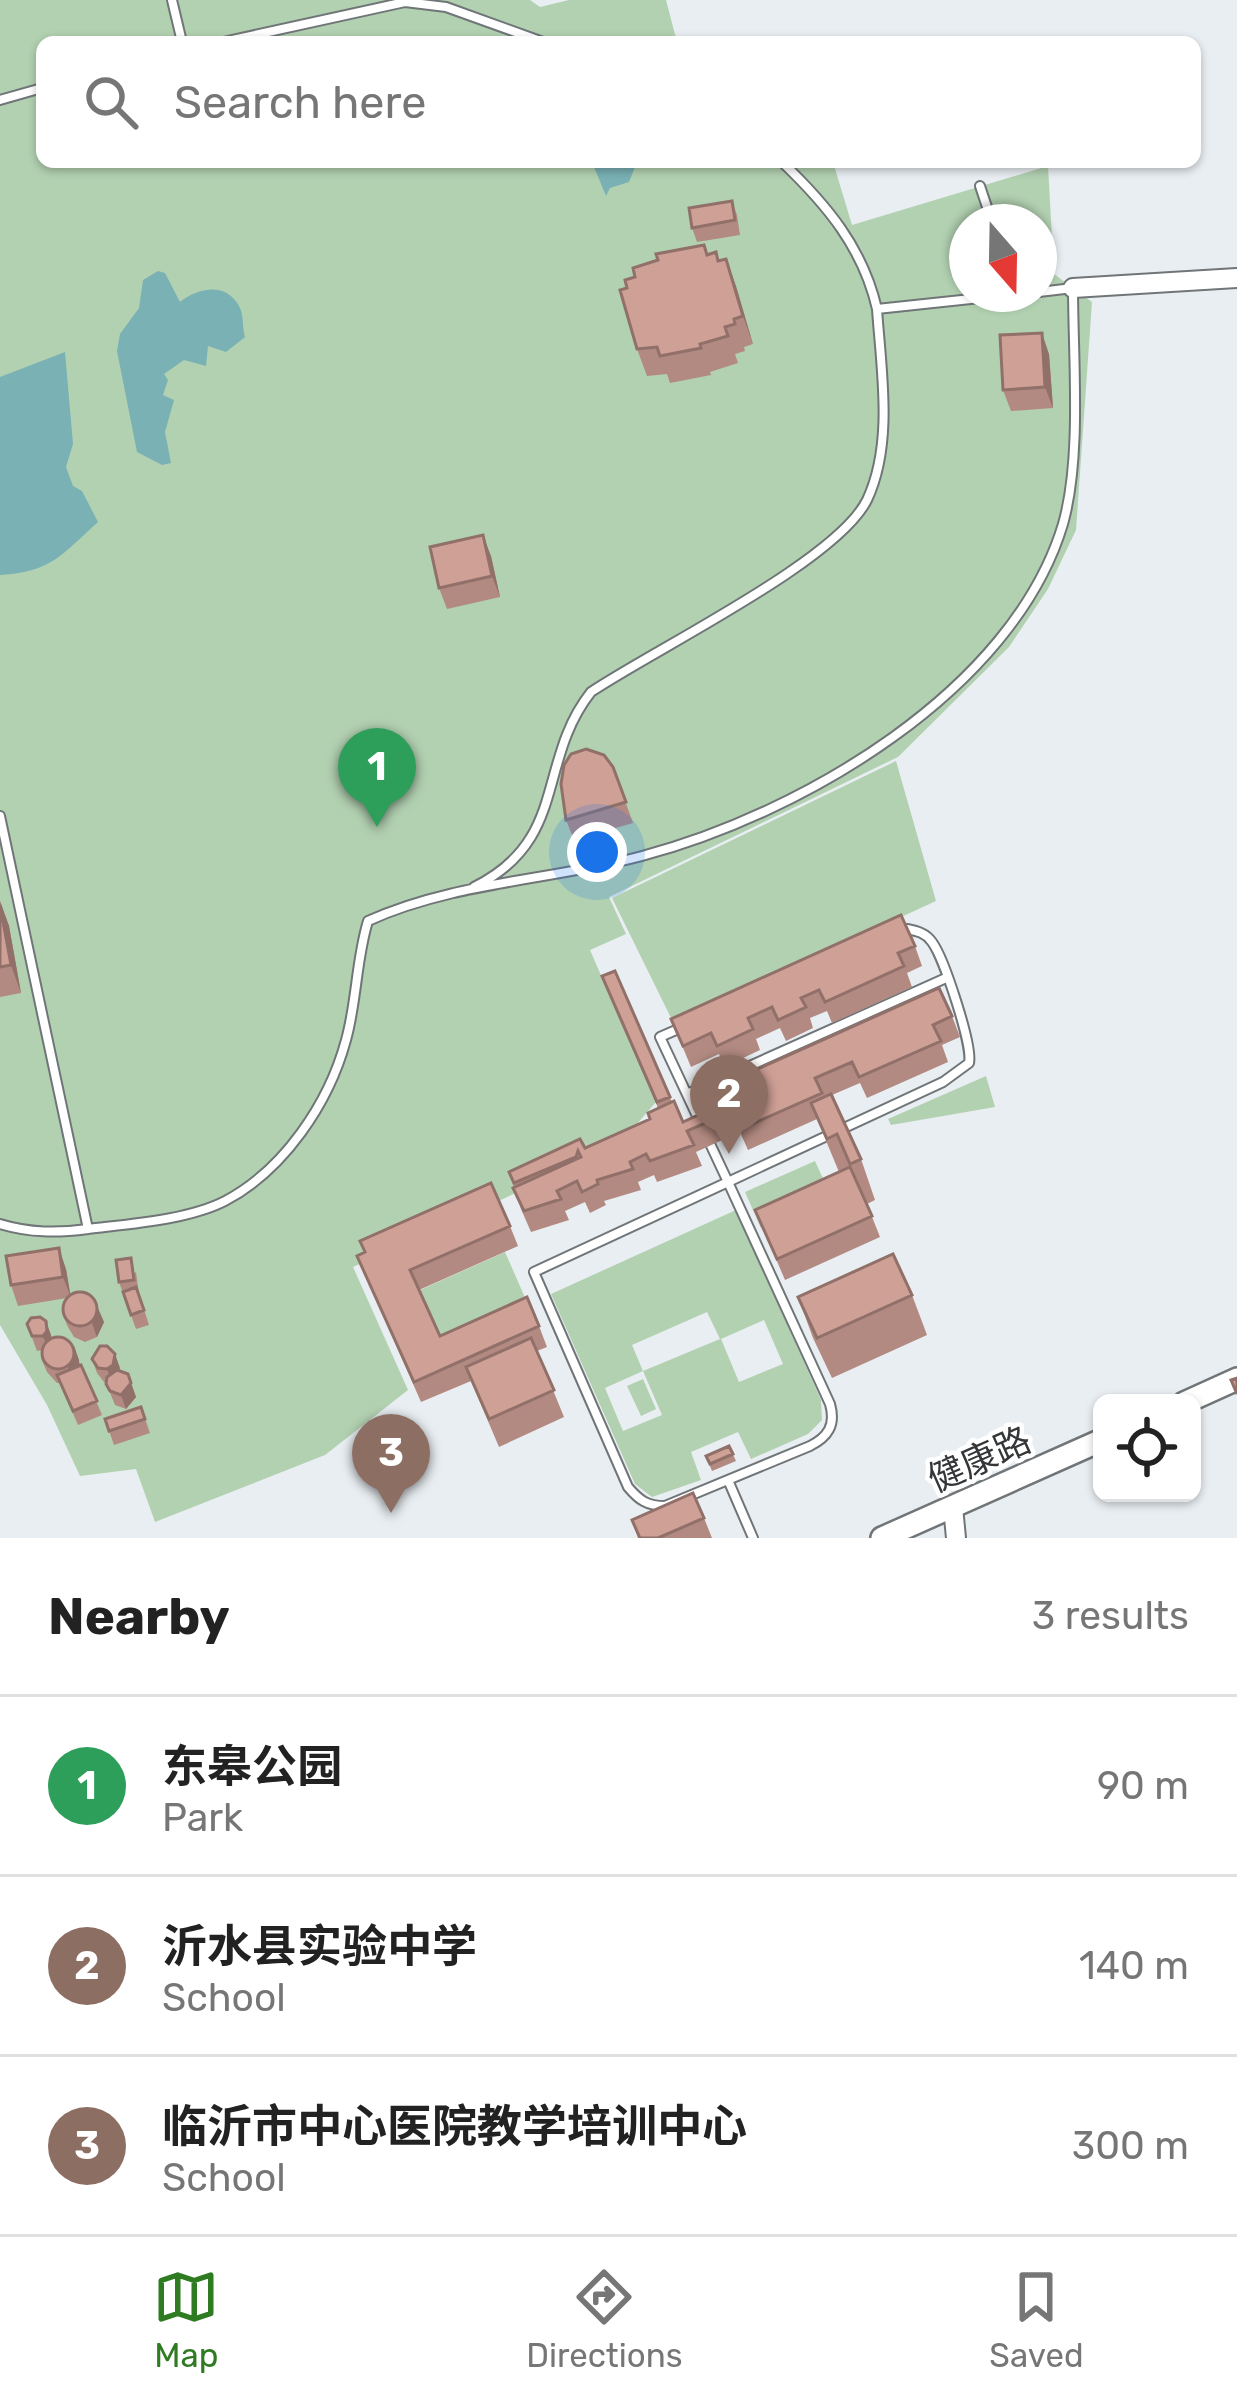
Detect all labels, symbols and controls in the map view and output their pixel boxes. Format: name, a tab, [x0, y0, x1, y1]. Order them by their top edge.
search box	[36, 36, 1201, 168]
icon: search	[78, 69, 144, 135]
text: Search here	[174, 76, 426, 129]
north arrow	[949, 204, 1057, 312]
pin: 1	[338, 728, 416, 827]
your location	[567, 822, 627, 882]
pin: 2	[690, 1055, 768, 1154]
map controls	[1093, 1394, 1201, 1502]
button: locate	[1093, 1394, 1201, 1502]
pin: 3	[352, 1414, 430, 1513]
street label: 健康路	[921, 1418, 1037, 1501]
text: Nearby	[48, 1586, 230, 1647]
text: 3 results	[1032, 1593, 1189, 1639]
text: 东皋公园	[162, 1740, 342, 1793]
text: 1	[77, 1763, 97, 1809]
text: 90 m	[1097, 1763, 1189, 1809]
text: Park	[162, 1795, 243, 1841]
text: 沂水县实验中学	[162, 1920, 477, 1973]
text: 2	[74, 1943, 100, 1989]
text: 140 m	[1079, 1943, 1189, 1989]
text: School	[162, 1975, 286, 2021]
text: 临沂市中心医院教学培训中心	[162, 2100, 747, 2153]
text: 3	[74, 2123, 100, 2169]
text: 300 m	[1072, 2123, 1189, 2169]
text: School	[162, 2155, 286, 2201]
tab: Map	[153, 2264, 219, 2375]
tab: Directions	[526, 2264, 683, 2375]
tab: Saved	[989, 2264, 1084, 2375]

